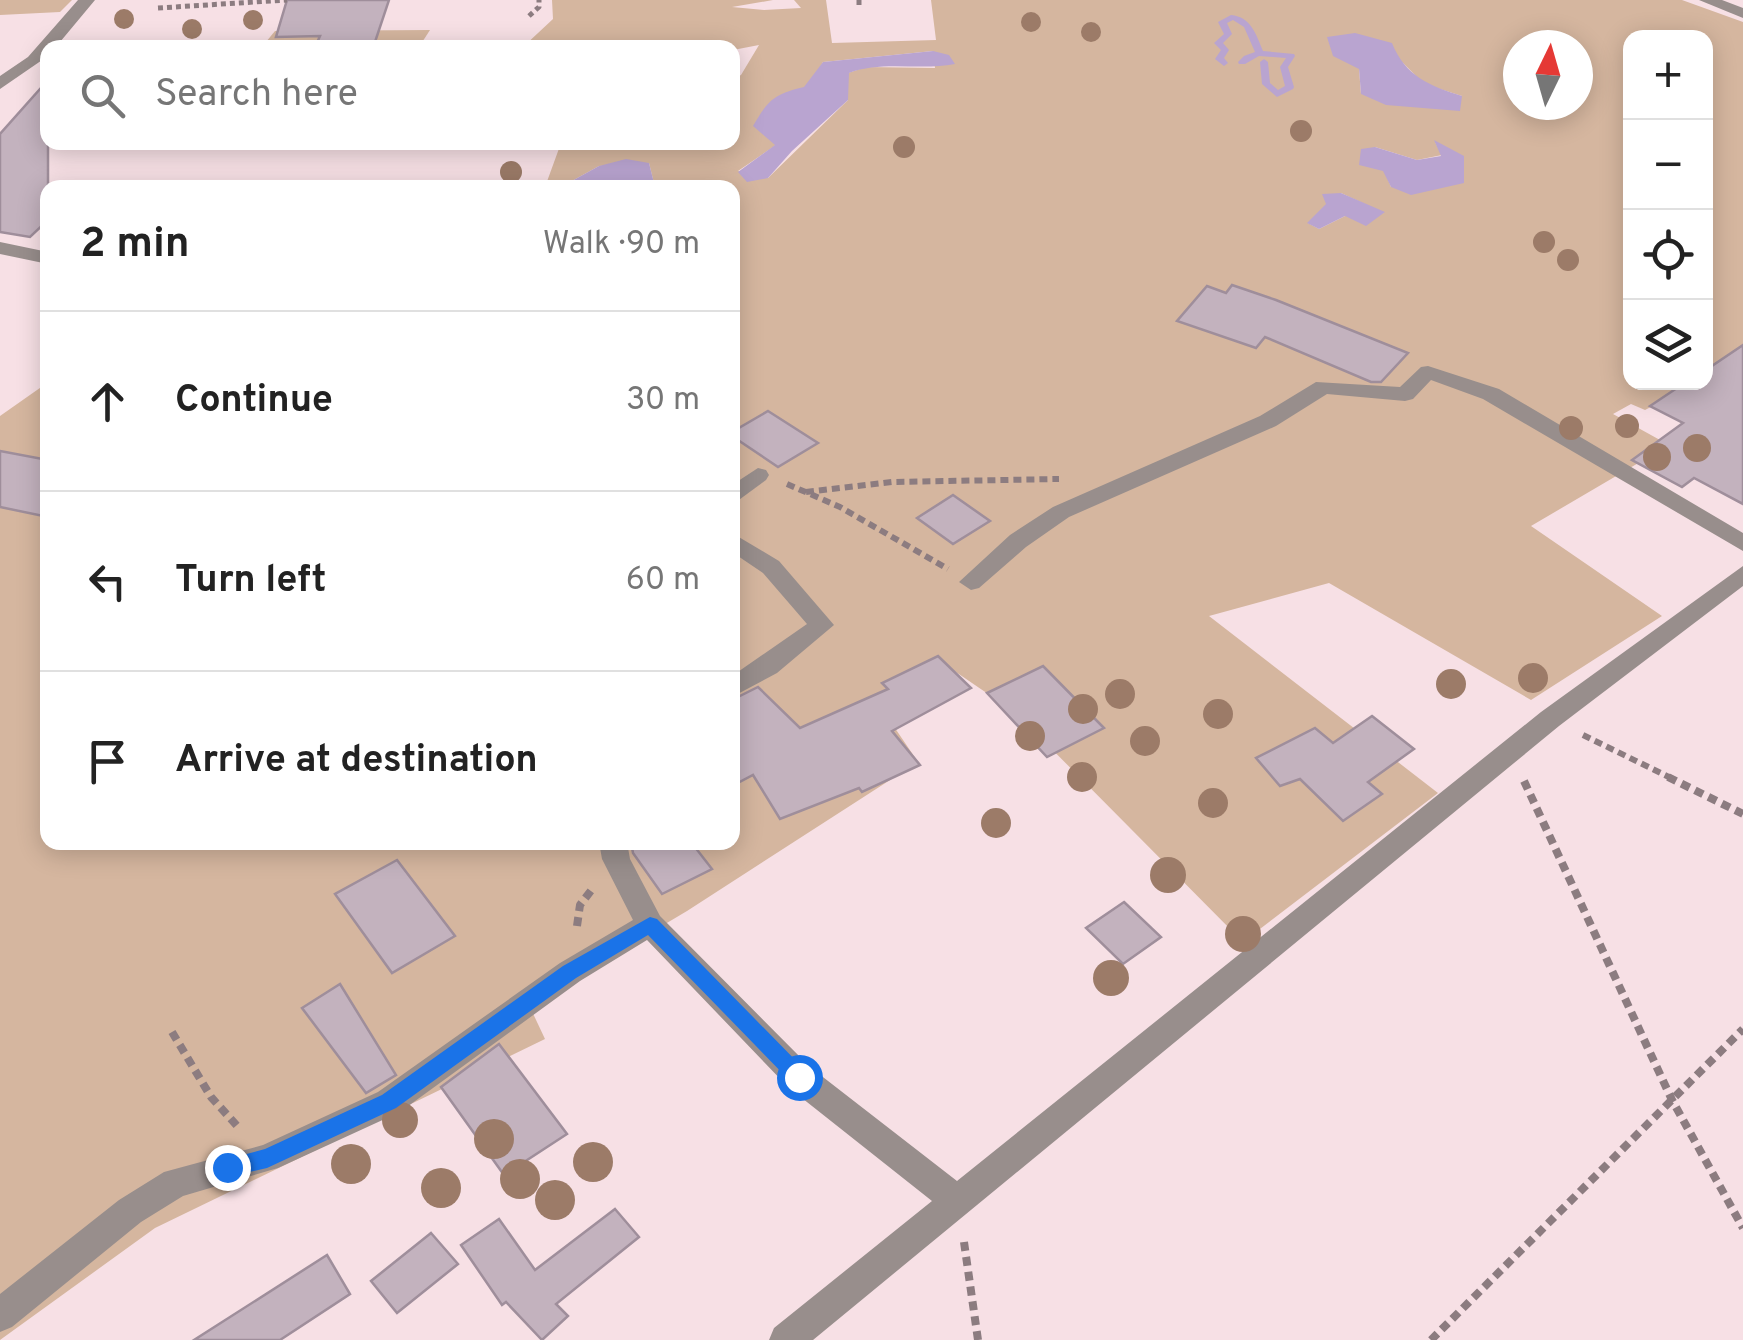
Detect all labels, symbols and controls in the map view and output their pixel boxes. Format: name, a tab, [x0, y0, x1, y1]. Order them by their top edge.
north arrow	[1503, 30, 1593, 120]
map controls	[1623, 30, 1713, 390]
button: +	[1623, 30, 1713, 120]
search box	[40, 40, 740, 150]
icon: search	[75, 68, 130, 123]
text: Search here	[155, 71, 358, 120]
button: −	[1623, 120, 1713, 210]
button: locate	[1623, 210, 1713, 300]
text: 2 min	[80, 219, 190, 272]
text: Walk · 90 m	[543, 225, 700, 265]
button: layers	[1623, 300, 1713, 390]
icon: ahead	[80, 374, 135, 429]
text: Continue	[175, 377, 333, 426]
text: 30 m	[626, 381, 700, 421]
icon: left	[80, 554, 135, 609]
text: Turn left	[175, 557, 327, 606]
text: 60 m	[626, 561, 700, 601]
icon: arrive	[80, 734, 135, 789]
text: Arrive at destination	[175, 737, 538, 786]
route start	[777, 1055, 823, 1101]
route end	[205, 1145, 251, 1191]

